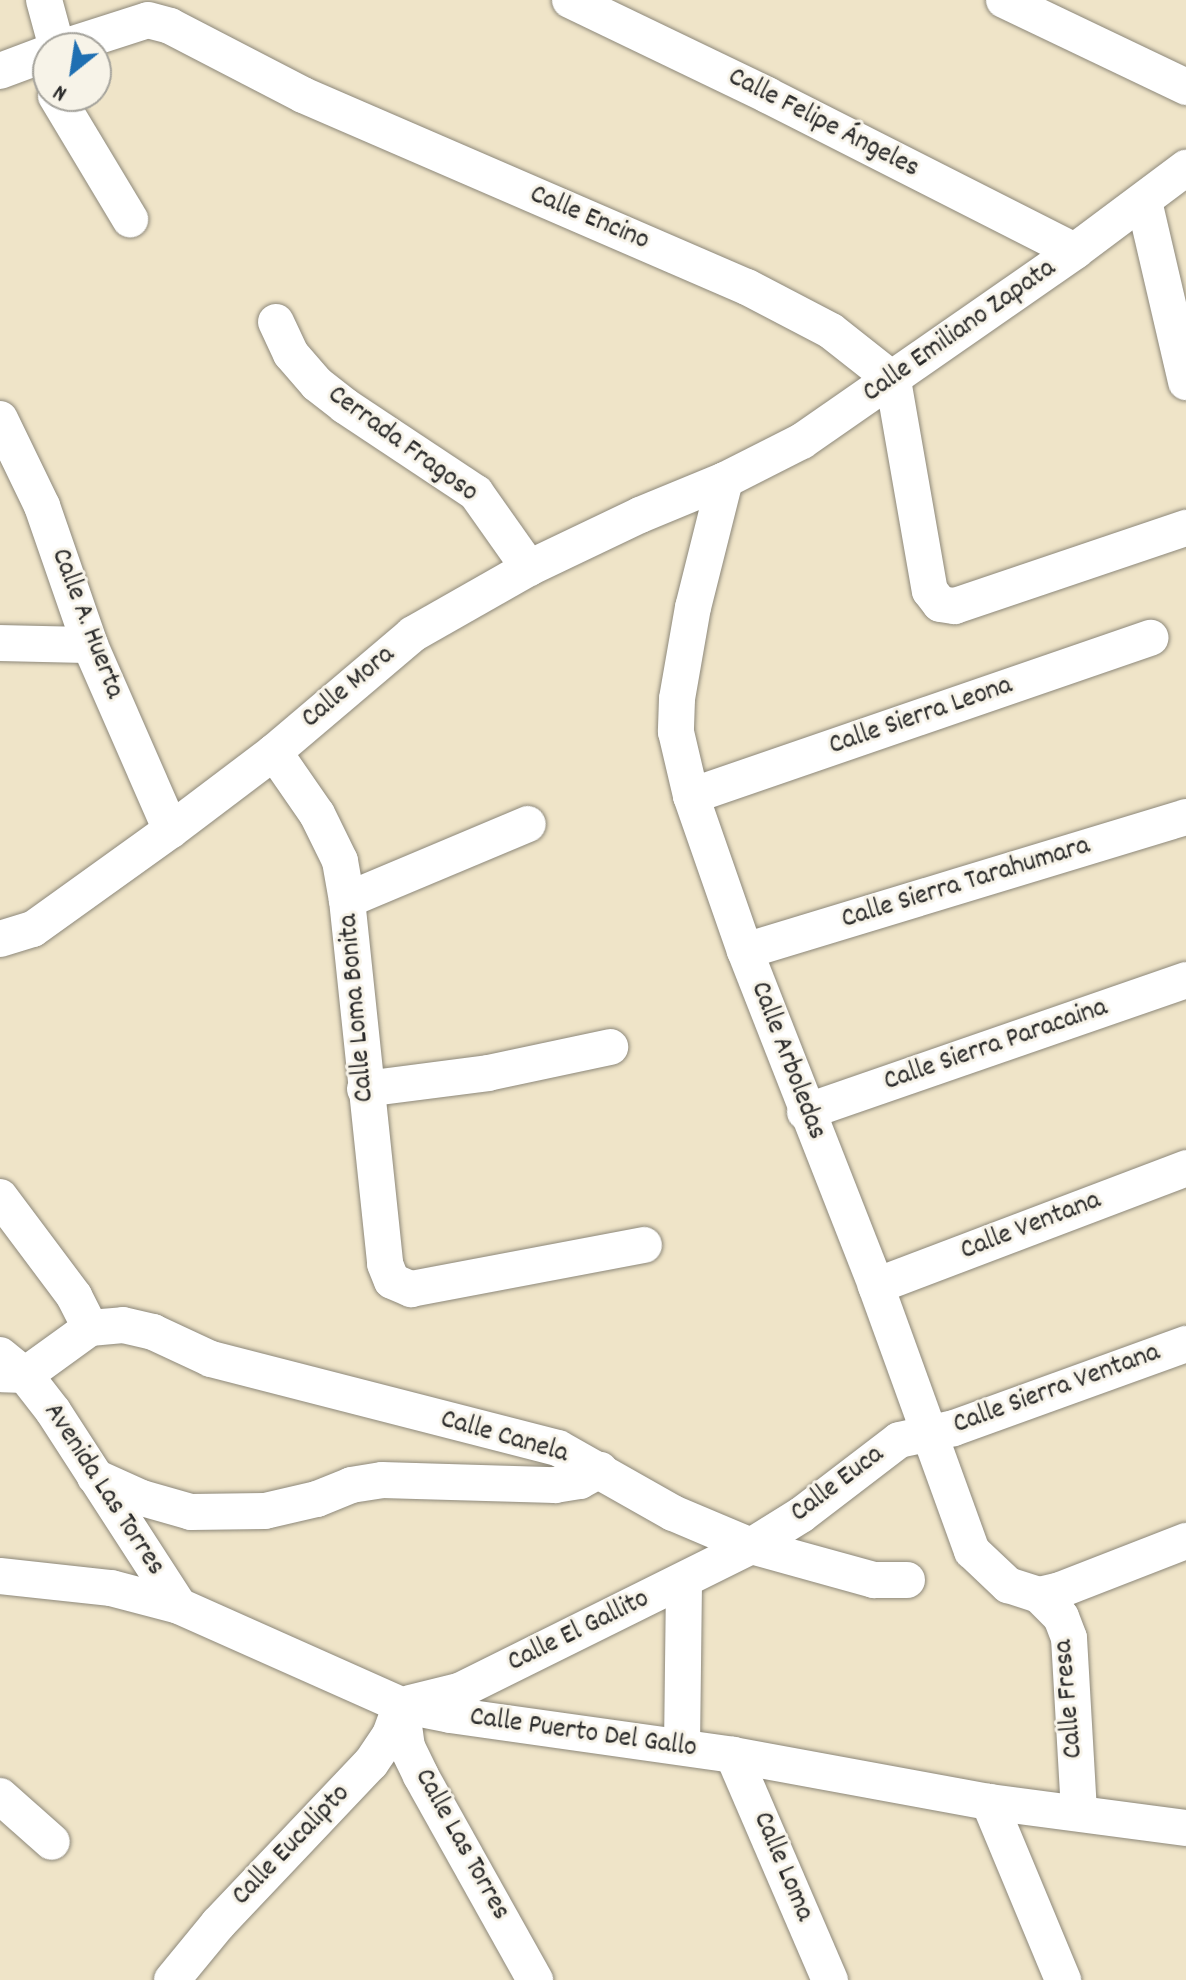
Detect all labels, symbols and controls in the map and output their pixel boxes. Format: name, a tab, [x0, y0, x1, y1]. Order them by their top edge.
north arrow	[32, 32, 112, 112]
street label: Calle Felipe Ángeles	[722, 61, 924, 187]
text: N	[48, 75, 73, 108]
street label: Calle Encino	[524, 179, 654, 259]
street label: Calle Emiliano Zapata	[857, 253, 1063, 411]
street label: Cerrada Fragoso	[320, 379, 484, 511]
street label: Calle A. Huerta	[42, 544, 130, 704]
street label: Calle Mora	[296, 639, 402, 737]
street label: Calle Sierra Leona	[825, 670, 1017, 764]
street label: Calle Sierra Tarahumara	[838, 830, 1094, 938]
street label: Calle Loma Bonita	[333, 912, 383, 1104]
street label: Calle Arboledas	[742, 977, 832, 1145]
street label: Calle Sierra Paracaina	[880, 992, 1112, 1100]
street label: Calle Ventana	[956, 1185, 1106, 1269]
street label: Calle Sierra Ventana	[949, 1337, 1165, 1443]
street label: Avenida Las Torres	[35, 1397, 171, 1583]
street label: Calle Canela	[436, 1404, 572, 1472]
street label: Calle Euca	[785, 1439, 891, 1531]
street label: Calle El Gallito	[503, 1583, 655, 1681]
street label: Calle Fresa	[1048, 1638, 1092, 1760]
street label: Calle Puerto Del Gallo	[467, 1701, 699, 1767]
street label: Calle Las Torres	[406, 1763, 516, 1927]
street label: Calle Eucalipto	[226, 1778, 358, 1914]
street label: Calle Loma	[744, 1807, 820, 1927]

